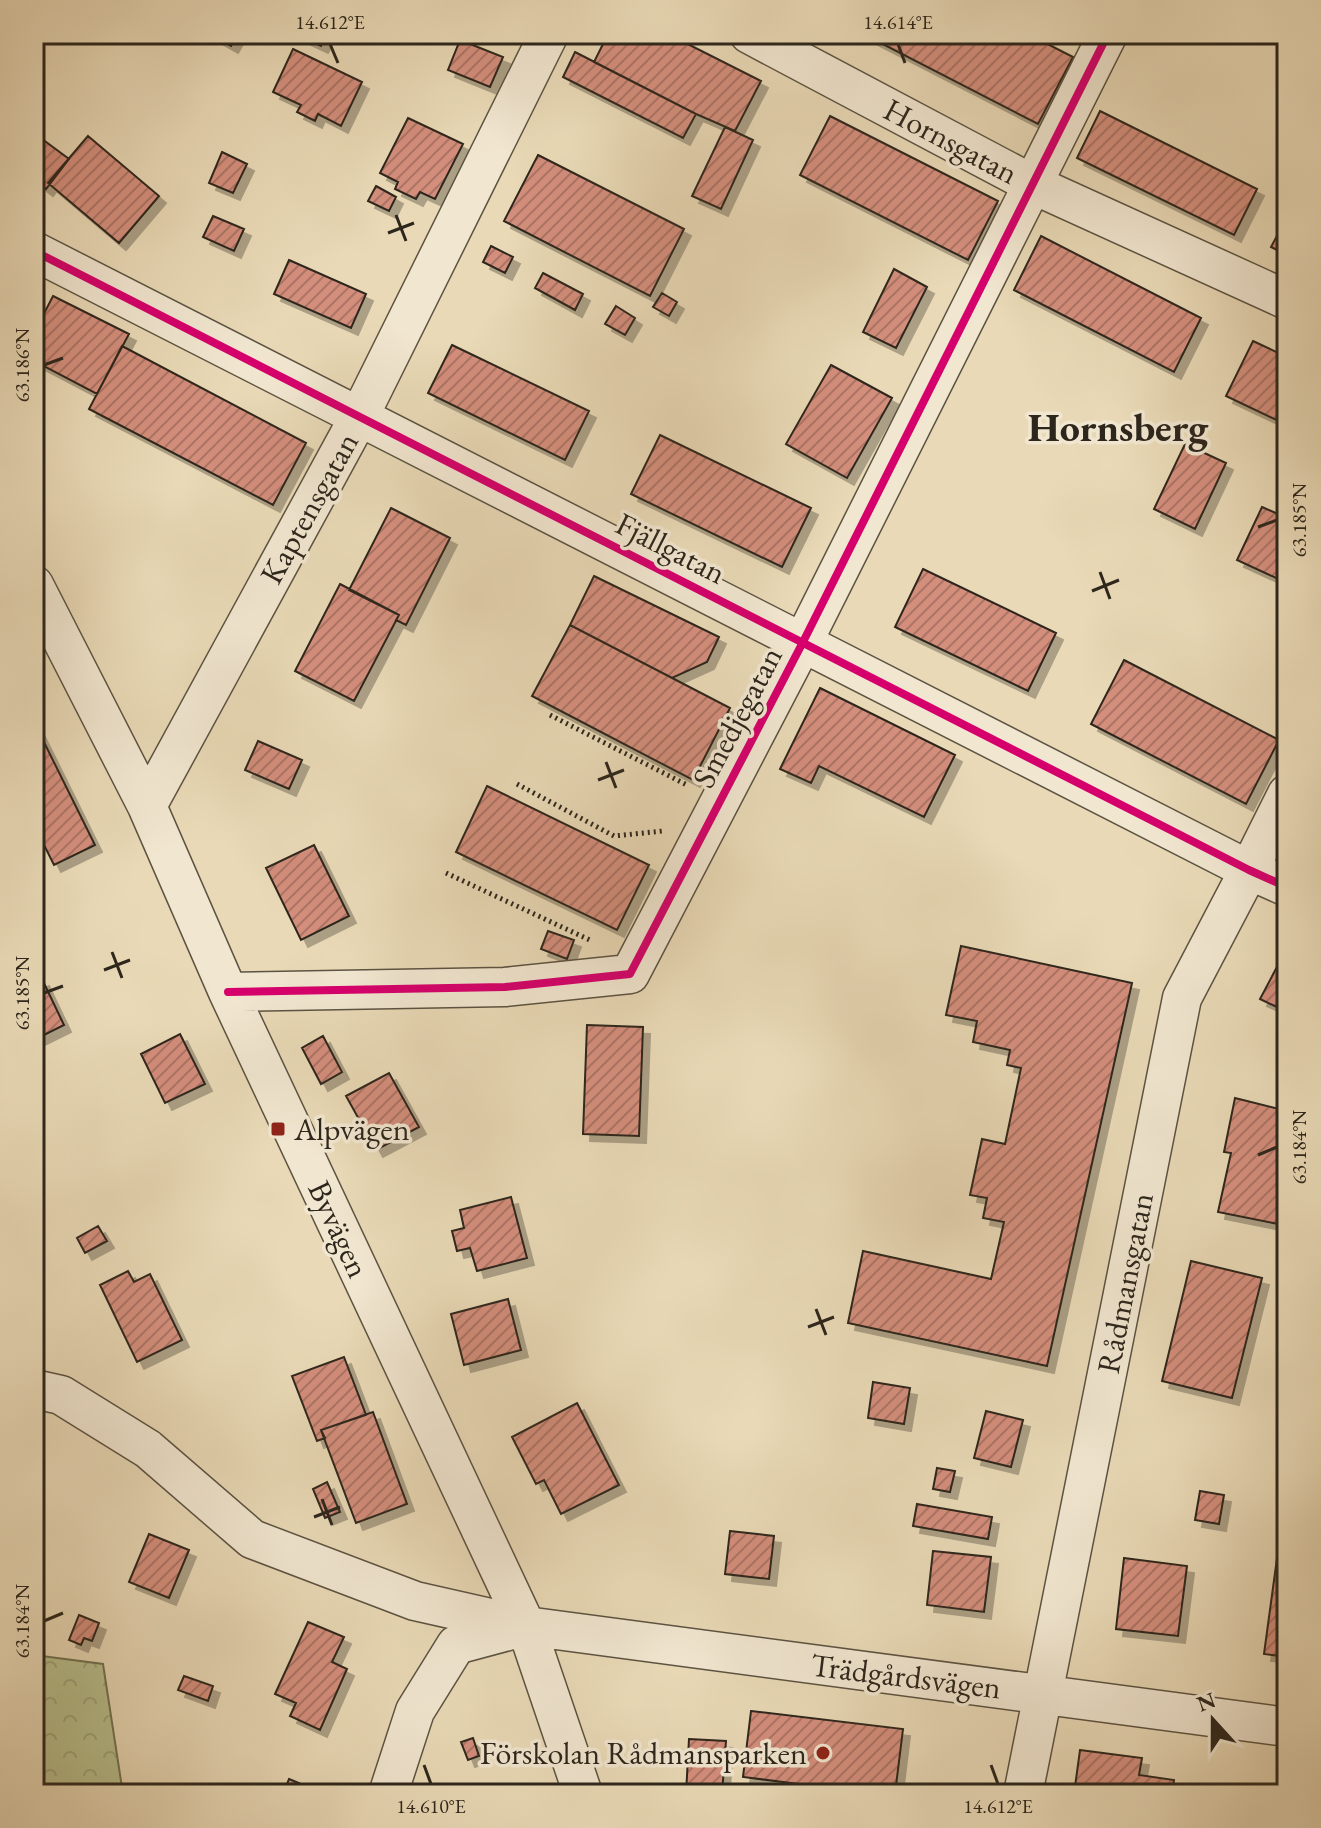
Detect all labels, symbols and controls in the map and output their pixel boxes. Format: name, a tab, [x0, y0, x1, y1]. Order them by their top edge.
text: 14.612°E	[295, 9, 365, 35]
text: 14.614°E	[863, 9, 933, 35]
street label: Hornsgatan	[877, 88, 1025, 194]
text: 63.186°N	[9, 328, 35, 402]
district label: Hornsberg	[1028, 401, 1209, 453]
street label: Kaptensgatan	[250, 425, 368, 591]
text: 63.185°N	[1286, 483, 1312, 557]
street label: Fjällgatan	[609, 502, 733, 594]
street label: Smedjegatan	[682, 639, 792, 795]
text: 63.185°N	[9, 956, 35, 1030]
place label: Alpvägen	[293, 1108, 410, 1150]
text: 63.184°N	[1286, 1110, 1312, 1184]
marker: Alpvägen	[269, 1120, 287, 1138]
street label: Byvägen	[298, 1174, 380, 1284]
street label: Rådmansgatan	[1087, 1189, 1163, 1377]
text: 63.184°N	[9, 1584, 35, 1658]
street label: Trädgårdsvägen	[808, 1643, 1004, 1709]
north arrow	[1173, 1680, 1253, 1760]
text: N	[1193, 1685, 1220, 1719]
place label: Förskolan Rådmansparken	[480, 1732, 807, 1774]
marker: Förskolan Rådmansparken	[814, 1744, 832, 1762]
text: 14.610°E	[396, 1793, 466, 1819]
text: 14.612°E	[963, 1793, 1033, 1819]

